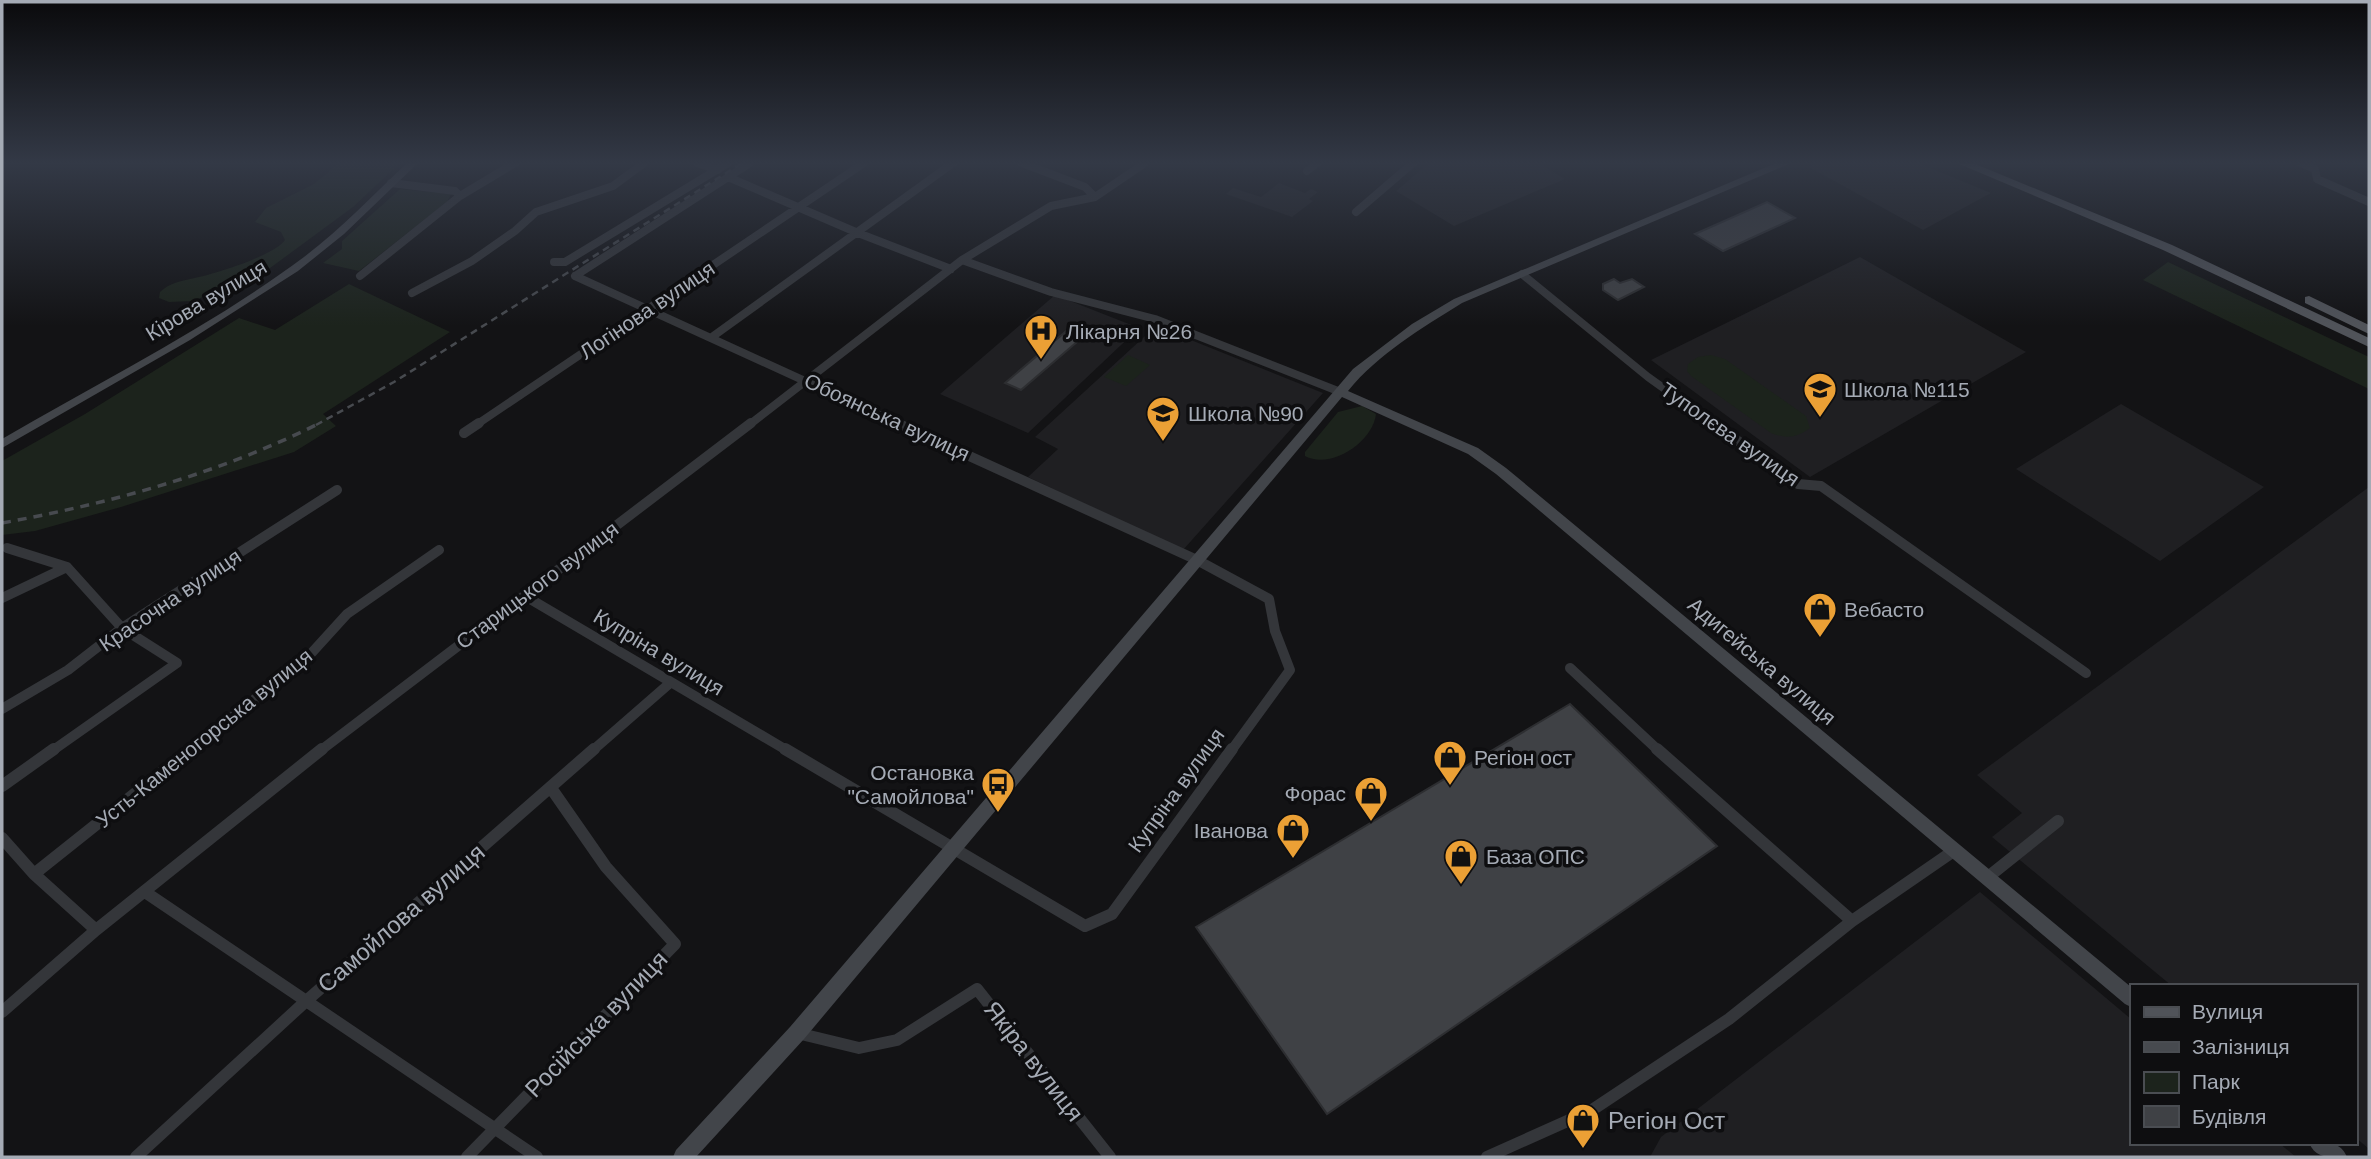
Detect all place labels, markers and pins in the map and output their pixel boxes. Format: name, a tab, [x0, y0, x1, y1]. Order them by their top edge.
hospital icon: Лікарня №26	[1022, 312, 1060, 361]
place label: Лікарня №26	[1066, 320, 1192, 343]
school or university icon: Школа №115	[1801, 370, 1839, 419]
place label: Школа №115	[1844, 378, 1970, 401]
school or university icon: Школа №90	[1144, 394, 1182, 443]
place label: Школа №90	[1188, 402, 1304, 425]
shop icon: Вебасто	[1801, 590, 1839, 639]
place label: Вебасто	[1844, 598, 1924, 621]
shop icon: Регіон ост	[1431, 738, 1469, 787]
place label: Регіон ост	[1474, 746, 1572, 769]
place label: Остановка "Самойлова"	[847, 761, 974, 808]
bus stop icon: Остановка "Самойлова"	[979, 765, 1017, 814]
shop icon: Форас	[1352, 774, 1390, 823]
place label: Форас	[1284, 782, 1346, 805]
shop icon: Іванова	[1274, 811, 1312, 860]
place label: Іванова	[1194, 819, 1268, 842]
shop icon: База ОПС	[1442, 837, 1480, 886]
place label: База ОПС	[1486, 845, 1585, 868]
shop icon: Регіон Ост	[1564, 1101, 1602, 1150]
place label: Регіон Ост	[1608, 1107, 1725, 1134]

